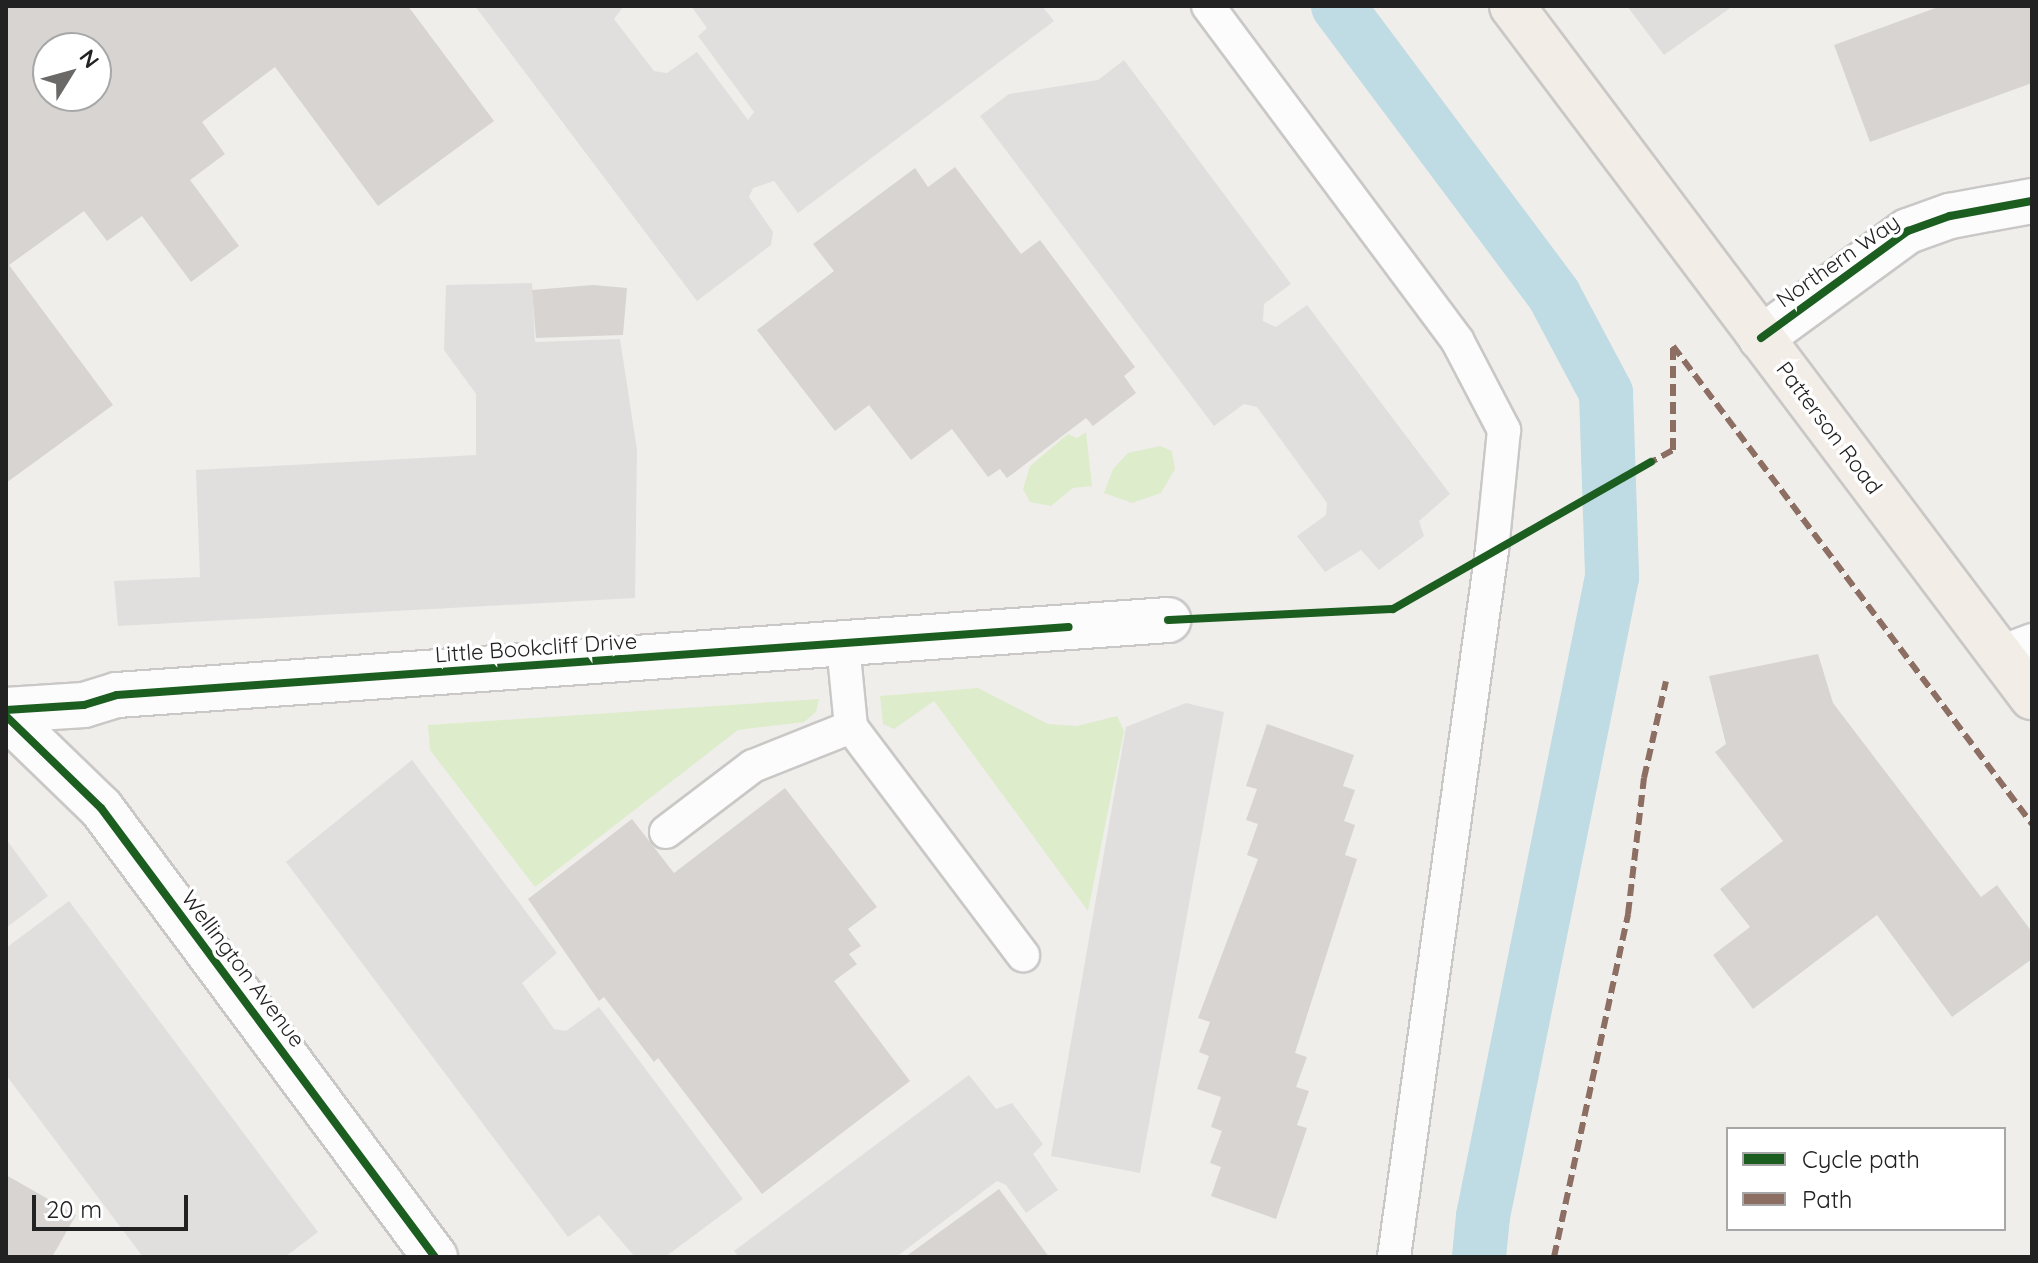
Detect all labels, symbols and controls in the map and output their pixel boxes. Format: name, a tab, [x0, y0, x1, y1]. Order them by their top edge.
north arrow	[32, 32, 112, 112]
text: N	[74, 44, 106, 74]
street label: Northern Way	[1771, 209, 1905, 313]
street label: Patterson Road	[1771, 357, 1887, 499]
street label: Little Bookcliff Drive	[434, 628, 638, 668]
street label: Wellington Avenue	[176, 885, 310, 1053]
legend	[1726, 1127, 2006, 1231]
text: Cycle path	[1802, 1144, 1920, 1174]
scale bar	[36, 1179, 192, 1229]
text: Path	[1802, 1184, 1853, 1214]
text: 20 m	[46, 1194, 102, 1224]

